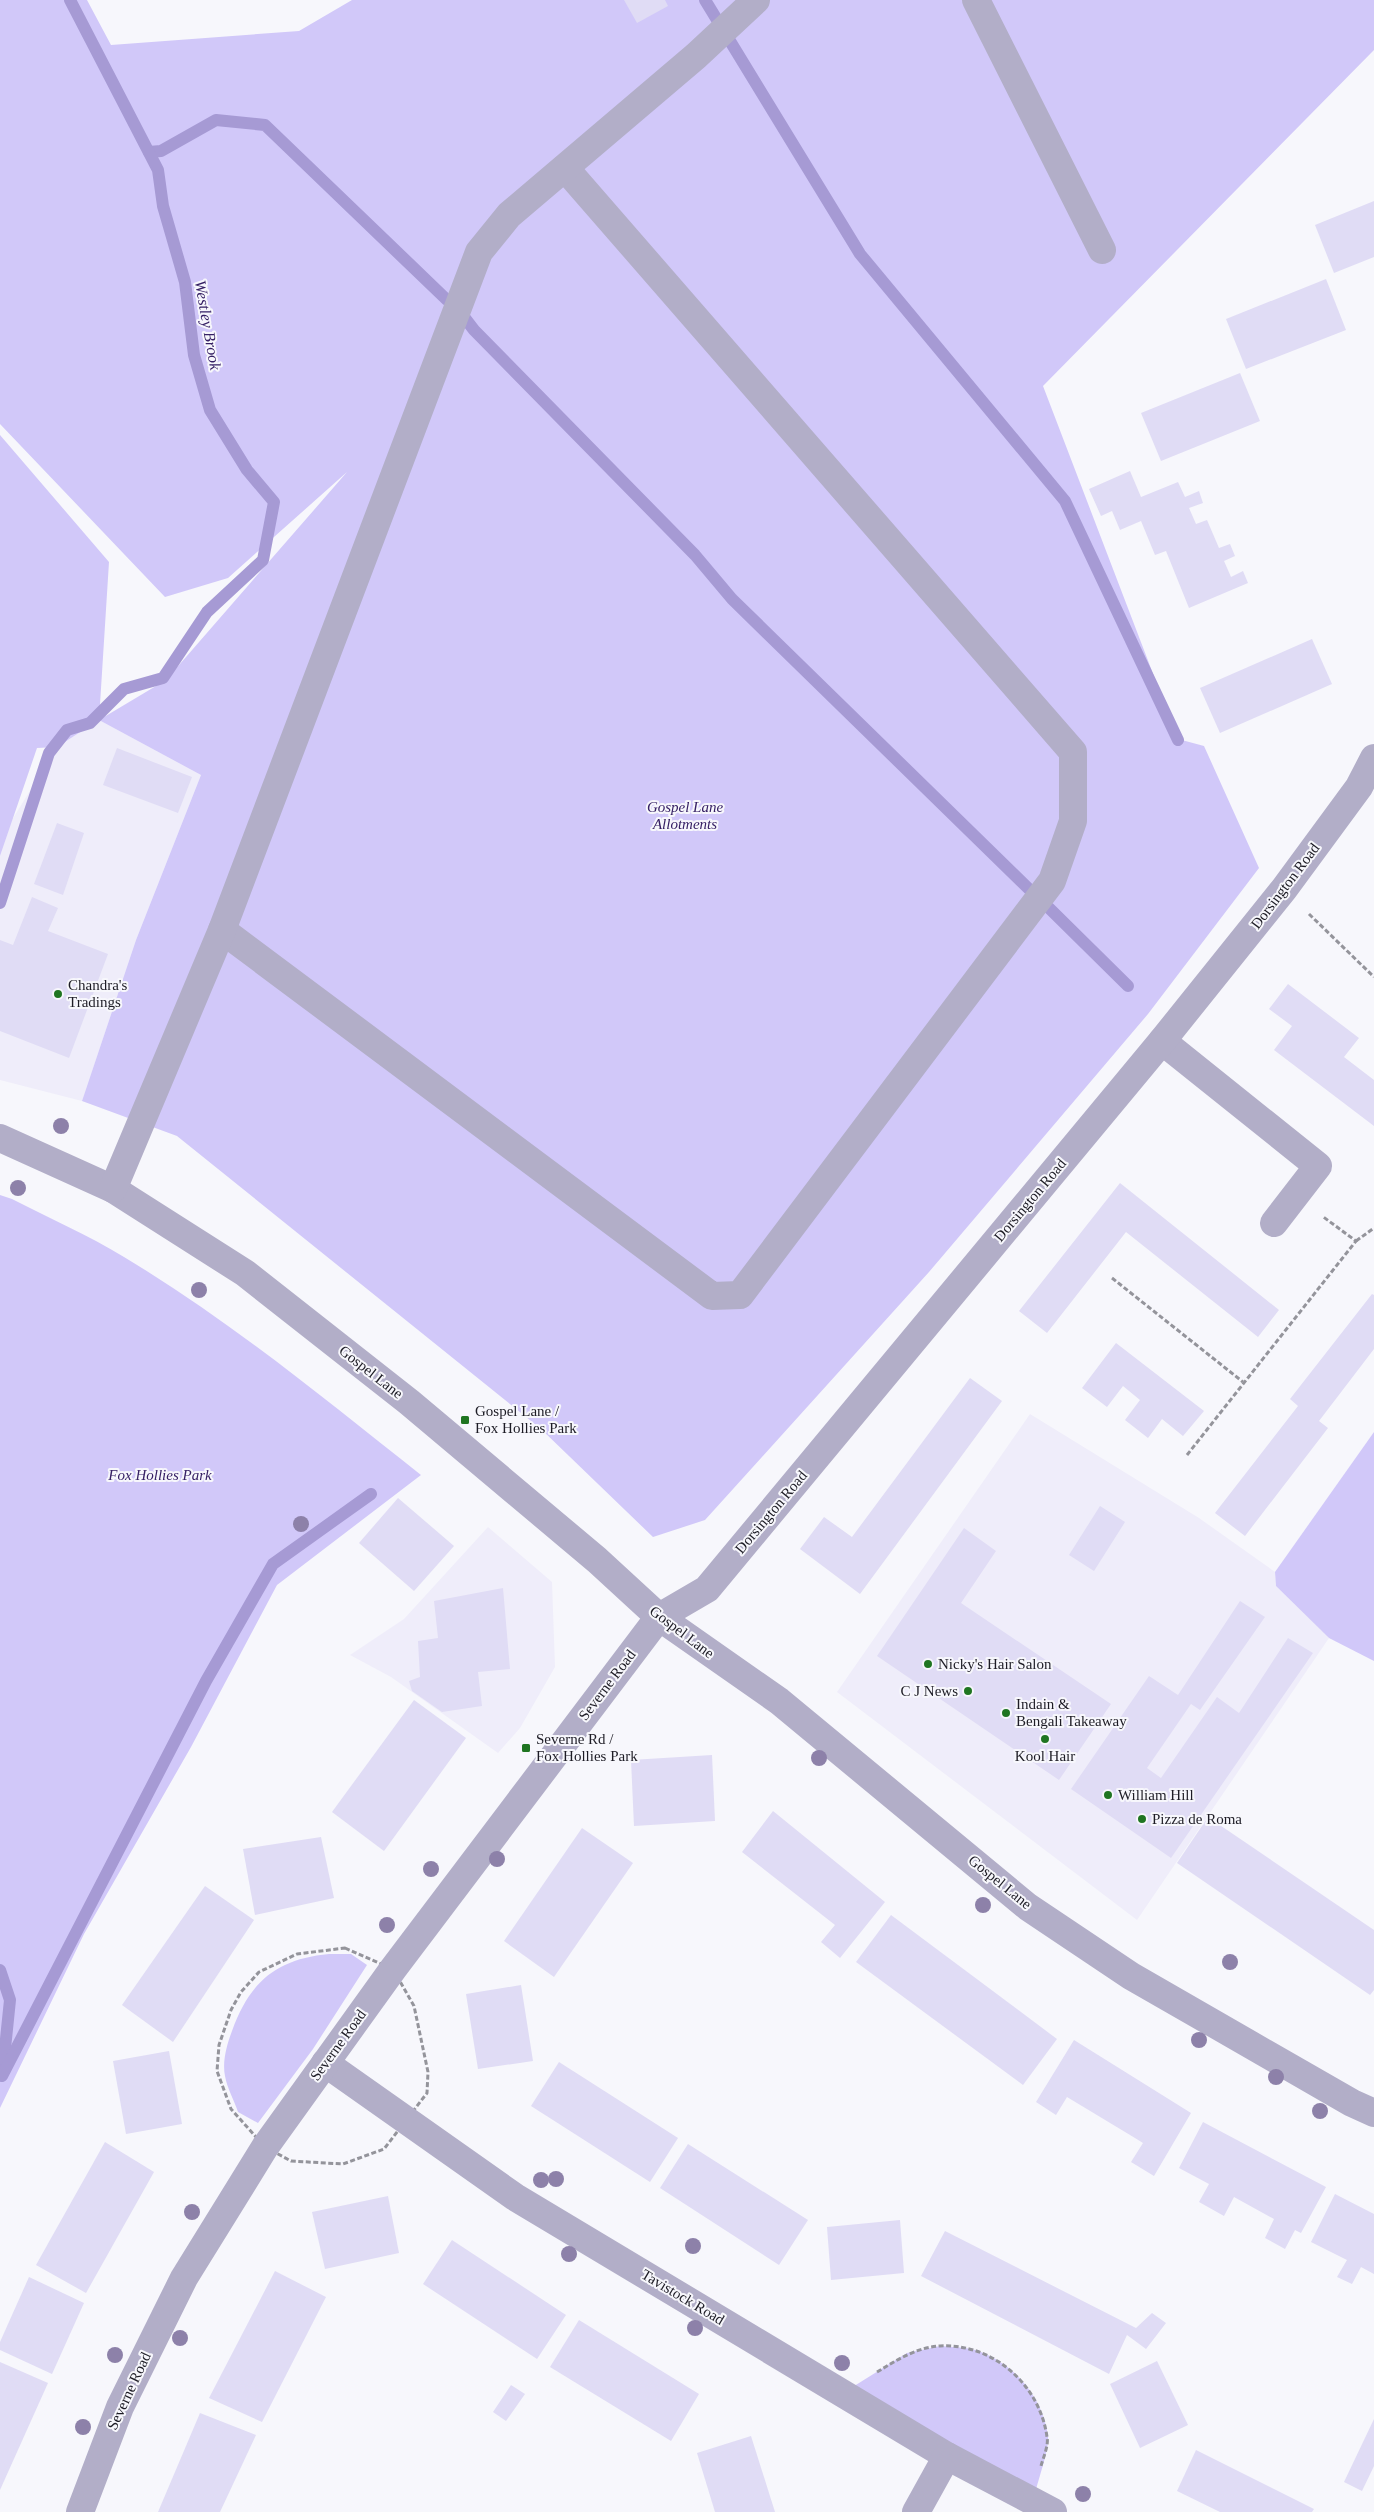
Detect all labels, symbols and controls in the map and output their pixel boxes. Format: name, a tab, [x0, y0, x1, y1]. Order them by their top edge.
water label: Westley Brook	[191, 279, 224, 372]
park label: Gospel Lane Allotments	[647, 799, 723, 832]
street label: Dorsington Road	[1248, 840, 1323, 932]
place label: Chandra's Tradings	[68, 977, 128, 1010]
marker: Chandra's Tradings	[52, 988, 64, 1000]
street label: Dorsington Road	[991, 1155, 1070, 1245]
street label: Gospel Lane	[336, 1342, 406, 1402]
place label: Gospel Lane / Fox Hollies Park	[475, 1403, 577, 1436]
marker: Gospel Lane / Fox Hollies Park	[459, 1414, 471, 1426]
park label: Fox Hollies Park	[107, 1467, 212, 1483]
street label: Dorsington Road	[732, 1467, 811, 1557]
street label: Gospel Lane	[647, 1603, 718, 1662]
street label: Severne Road	[575, 1646, 639, 1723]
place label: Nicky's Hair Salon	[938, 1656, 1052, 1672]
marker: Nicky's Hair Salon	[922, 1658, 934, 1670]
place label: C J News	[900, 1683, 958, 1699]
marker: C J News	[962, 1685, 974, 1697]
place label: Indain & Bengali Takeaway	[1016, 1696, 1127, 1729]
marker: Indain & Bengali Takeaway	[1000, 1707, 1012, 1719]
place label: Severne Rd / Fox Hollies Park	[536, 1731, 638, 1764]
marker: Kool Hair	[1039, 1733, 1051, 1745]
marker: Severne Rd / Fox Hollies Park	[520, 1742, 532, 1754]
place label: Kool Hair	[1015, 1748, 1075, 1764]
place label: William Hill	[1118, 1787, 1194, 1803]
marker: William Hill	[1102, 1789, 1114, 1801]
place label: Pizza de Roma	[1152, 1811, 1242, 1827]
marker: Pizza de Roma	[1136, 1813, 1148, 1825]
street label: Gospel Lane	[965, 1852, 1035, 1912]
street label: Severne Road	[307, 2006, 369, 2084]
street label: Tavistock Road	[639, 2266, 728, 2328]
street label: Severne Road	[104, 2349, 154, 2432]

